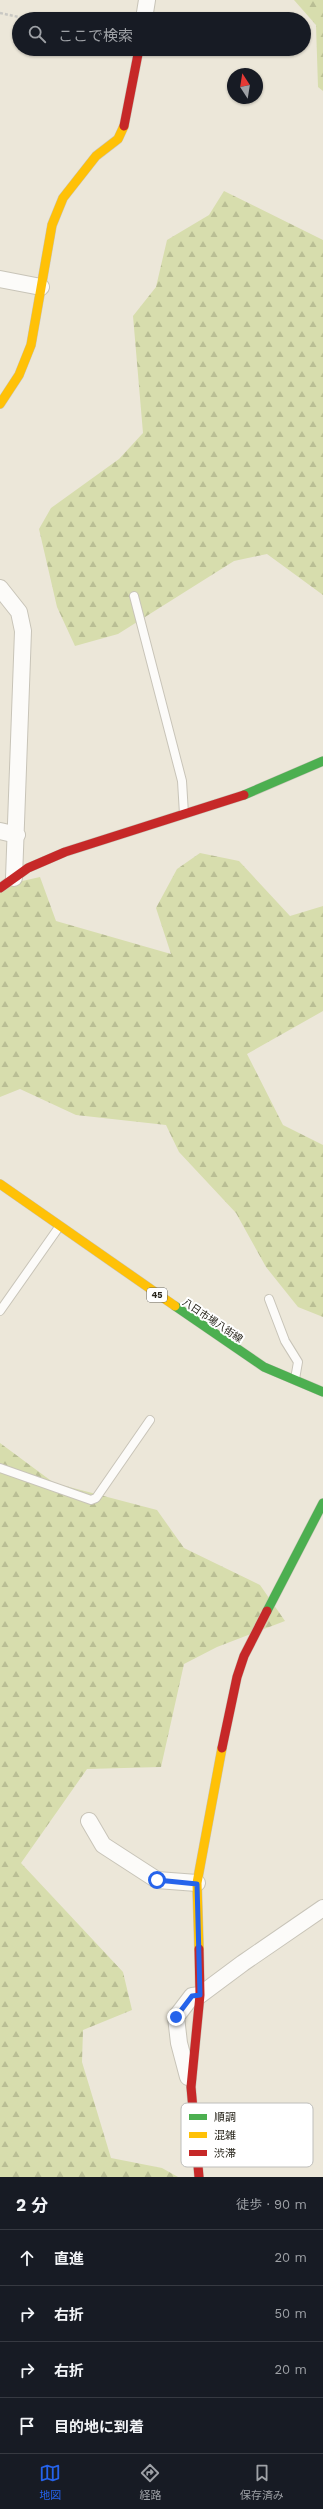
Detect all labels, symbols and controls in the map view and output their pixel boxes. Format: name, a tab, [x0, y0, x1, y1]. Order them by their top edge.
search box	[12, 12, 311, 56]
icon: search	[26, 23, 48, 45]
text: ここで検索	[58, 27, 133, 45]
north arrow	[227, 68, 263, 104]
road number: 45	[147, 1288, 167, 1302]
street label: 八日市場八街線	[181, 1296, 245, 1345]
route start	[148, 1871, 166, 1889]
route end	[167, 2008, 185, 2026]
legend	[181, 2103, 313, 2167]
text: 順調	[214, 2111, 236, 2124]
text: 混雑	[214, 2129, 236, 2142]
text: 渋滞	[214, 2147, 236, 2160]
text: 2 分	[16, 2195, 48, 2215]
text: 徒歩 · 90 m	[236, 2197, 307, 2212]
icon: ahead	[16, 2247, 38, 2269]
text: 直進	[54, 2250, 84, 2268]
text: 20 m	[275, 2250, 307, 2265]
icon: right	[16, 2303, 38, 2325]
text: 右折	[54, 2306, 84, 2324]
text: 50 m	[275, 2306, 307, 2321]
icon: right	[16, 2359, 38, 2381]
text: 右折	[54, 2362, 84, 2380]
text: 20 m	[275, 2362, 307, 2377]
icon: arrive	[16, 2415, 38, 2437]
text: 目的地に到着	[54, 2418, 144, 2436]
tab: 地図	[39, 2462, 61, 2502]
tab: 経路	[139, 2462, 161, 2502]
tab: 保存済み	[240, 2462, 284, 2502]

